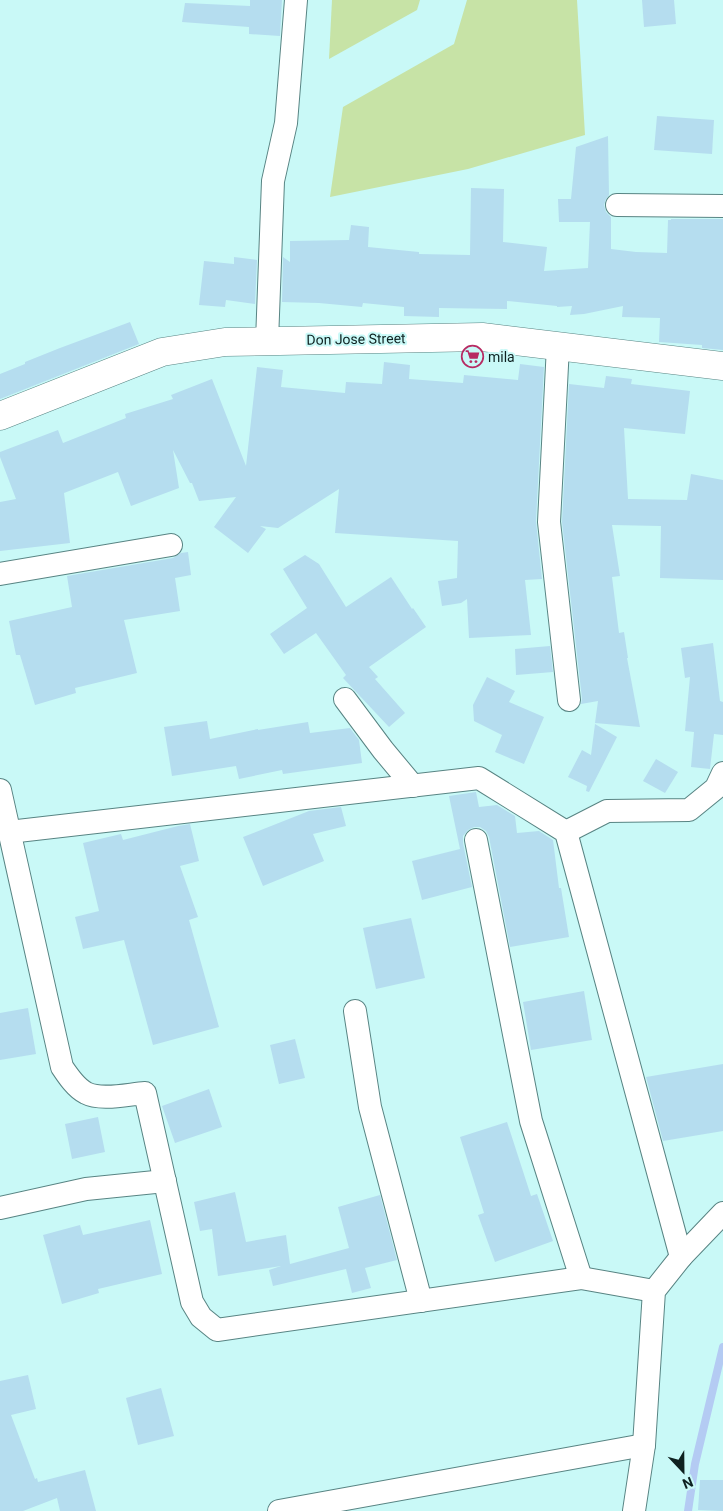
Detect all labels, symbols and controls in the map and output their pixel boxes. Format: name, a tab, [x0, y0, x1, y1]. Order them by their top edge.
street label: Don Jose Street	[306, 330, 406, 348]
supermarket icon: mila	[460, 345, 484, 369]
place label: mila	[488, 349, 515, 365]
north arrow	[658, 1446, 708, 1496]
text: N	[680, 1474, 695, 1492]

